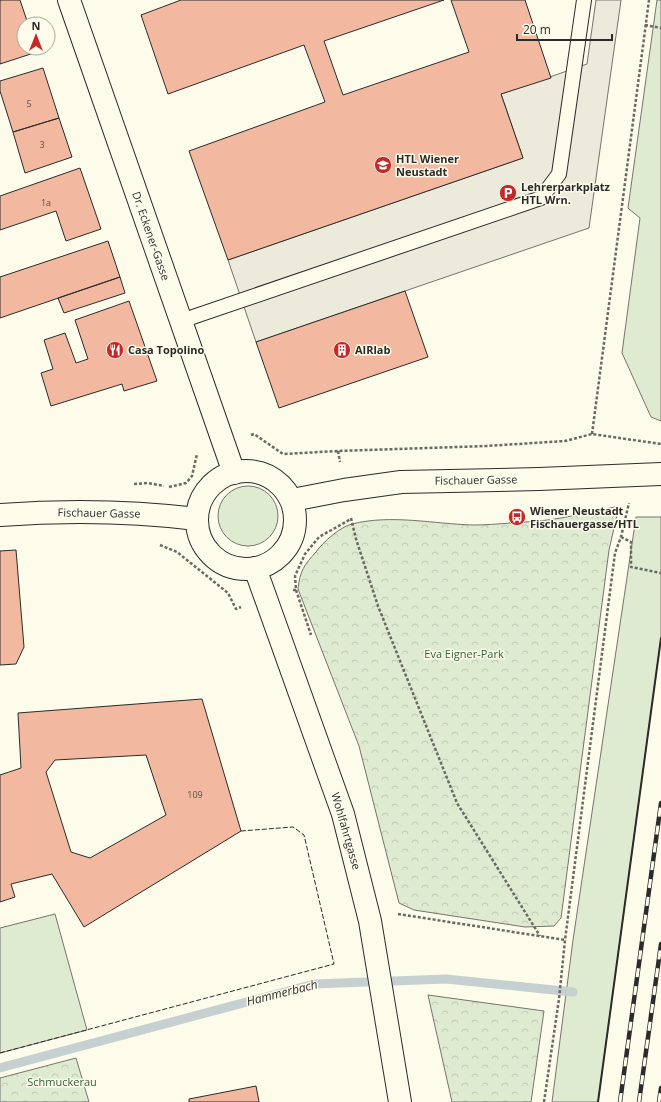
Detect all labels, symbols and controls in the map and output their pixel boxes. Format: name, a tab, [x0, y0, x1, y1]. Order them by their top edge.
north arrow	[16, 16, 56, 56]
scale bar	[517, 16, 612, 42]
text: N	[32, 18, 40, 33]
text: 20 m	[523, 21, 551, 38]
house number: 5	[26, 97, 32, 110]
house number: 3	[39, 138, 45, 151]
place label: HTL Wiener Neustadt	[396, 151, 459, 179]
school or university icon: HTL Wiener Neustadt	[373, 155, 393, 175]
place label: Lehrerparkplatz HTL Wrn.	[521, 179, 611, 207]
parking icon: Lehrerparkplatz HTL Wrn.	[498, 183, 518, 203]
street label: Dr. Eckener-Gasse	[129, 189, 174, 282]
house number: 1a	[41, 196, 51, 209]
restaurant icon: Casa Topolino	[105, 340, 125, 360]
building icon: AIRlab	[332, 340, 352, 360]
place label: Casa Topolino	[128, 342, 205, 357]
place label: AIRlab	[355, 342, 390, 357]
street label: Fischauer Gasse	[434, 471, 518, 488]
place label: Wiener Neustadt Fischauergasse/HTL	[530, 503, 639, 531]
street label: Fischauer Gasse	[57, 504, 141, 521]
bus stop icon: Wiener Neustadt Fischauergasse/HTL	[507, 507, 527, 527]
park label: Eva Eigner-Park	[424, 646, 504, 661]
house number: 109	[187, 788, 203, 801]
street label: Wohlfahrtgasse	[328, 790, 365, 871]
water label: Hammerbach	[245, 975, 319, 1010]
park label: Schmuckerau	[27, 1074, 97, 1089]

